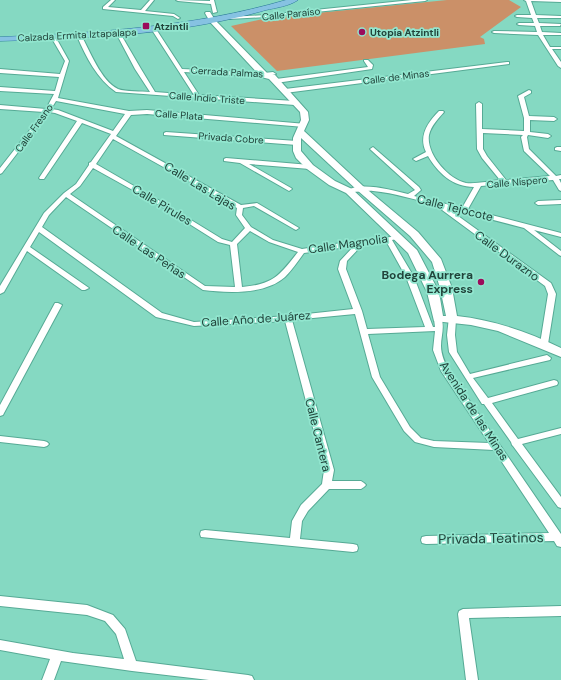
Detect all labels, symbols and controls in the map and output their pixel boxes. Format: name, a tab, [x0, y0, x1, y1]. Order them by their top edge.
street label: Calle Paraíso	[261, 4, 321, 24]
place label: Atzintli	[154, 20, 189, 33]
marker: Atzintli	[141, 21, 151, 31]
street label: Calzada Ermita Iztapalapa	[17, 25, 137, 45]
place label: Utopía Atzintli	[370, 26, 439, 39]
marker: Utopía Atzintli	[357, 27, 367, 37]
street label: Cerrada Palmas	[190, 64, 264, 80]
street label: Calle de Minas	[362, 66, 430, 88]
street label: Calle Indio Triste	[169, 89, 246, 107]
street label: Calle Fresno	[12, 101, 56, 155]
street label: Calle Plata	[155, 107, 203, 123]
street label: Privada Cobre	[198, 129, 264, 147]
street label: Calle Las Lajas	[161, 158, 239, 214]
street label: Calle Níspero	[486, 173, 548, 191]
street label: Calle Pirules	[129, 181, 195, 229]
street label: Calle Tejocote	[415, 191, 495, 225]
street label: Calle Las Peñas	[109, 221, 189, 283]
street label: Calle Durazno	[472, 227, 542, 285]
street label: Calle Magnolia	[307, 231, 389, 257]
place label: Bodega Aurrera Express	[381, 267, 473, 297]
marker: Bodega Aurrera Express	[476, 277, 486, 287]
street label: Calle Año de Juárez	[201, 307, 311, 331]
street label: Avenida de las Minas	[436, 358, 512, 464]
street label: Calle Cantera	[301, 397, 335, 473]
street label: Privada Teatinos	[438, 528, 544, 548]

